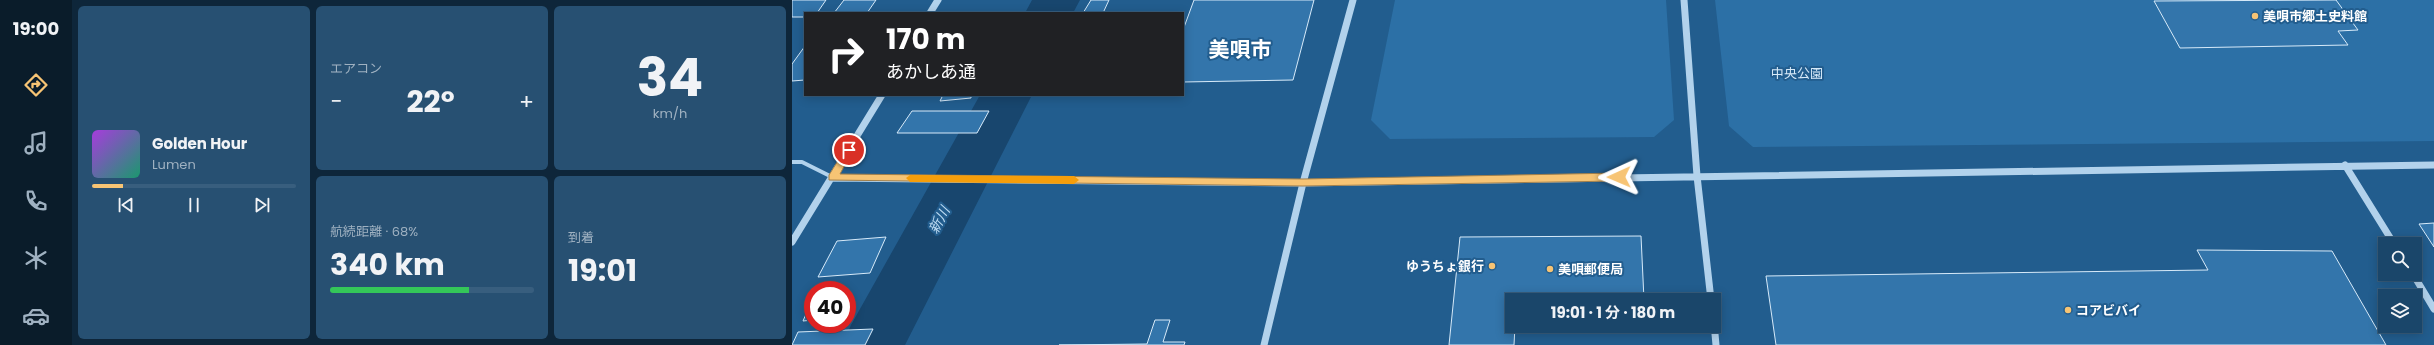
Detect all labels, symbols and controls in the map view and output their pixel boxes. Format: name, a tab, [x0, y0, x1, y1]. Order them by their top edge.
place label: 美唄市郷土史料館	[2263, 7, 2367, 26]
marker: 美唄市郷土史料館	[2250, 11, 2260, 21]
text: 19:00	[13, 16, 59, 41]
text: 170 m	[886, 20, 965, 59]
icon: right	[820, 28, 872, 80]
district label: 美唄市	[1209, 35, 1272, 64]
text: 34	[637, 41, 703, 114]
text: エアコン	[330, 59, 382, 78]
text: あかしあ通	[886, 59, 976, 84]
park label: 中央公園	[1771, 64, 1823, 83]
icon: directions	[22, 71, 50, 99]
text: 22°	[406, 80, 455, 123]
text: −	[330, 86, 342, 117]
text: +	[519, 86, 534, 117]
text: km/h	[653, 104, 687, 123]
icon: music	[22, 129, 50, 157]
text: Golden Hour	[152, 133, 247, 154]
pin	[832, 133, 866, 167]
icon: arrive	[838, 139, 860, 161]
text: Lumen	[152, 155, 196, 174]
position arrow	[1598, 156, 1640, 198]
icon: phone	[22, 187, 50, 215]
icon: previous	[115, 194, 137, 216]
icon: pause	[183, 194, 205, 216]
icon: next	[251, 194, 273, 216]
water label: 新川	[924, 201, 955, 237]
text: 航続距離 · 68%	[330, 222, 418, 241]
text: 到着	[568, 228, 594, 247]
map controls	[2378, 237, 2422, 333]
button: search	[2378, 237, 2422, 281]
text: 340 km	[330, 243, 445, 286]
icon: climate	[22, 244, 50, 272]
text: 19:01	[568, 249, 637, 292]
place label: ゆうちょ銀行	[1406, 257, 1484, 276]
place label: 美唄郵便局	[1558, 260, 1623, 279]
marker: ゆうちょ銀行	[1487, 261, 1497, 271]
marker: 美唄郵便局	[1545, 264, 1555, 274]
speed limit sign: 40	[804, 281, 856, 333]
button: layers	[2378, 289, 2422, 333]
place label: コアビバイ	[2076, 301, 2141, 320]
icon: car	[22, 302, 50, 330]
text: 19:01 · 1 分 · 180 m	[1551, 302, 1675, 323]
marker: コアビバイ	[2063, 305, 2073, 315]

